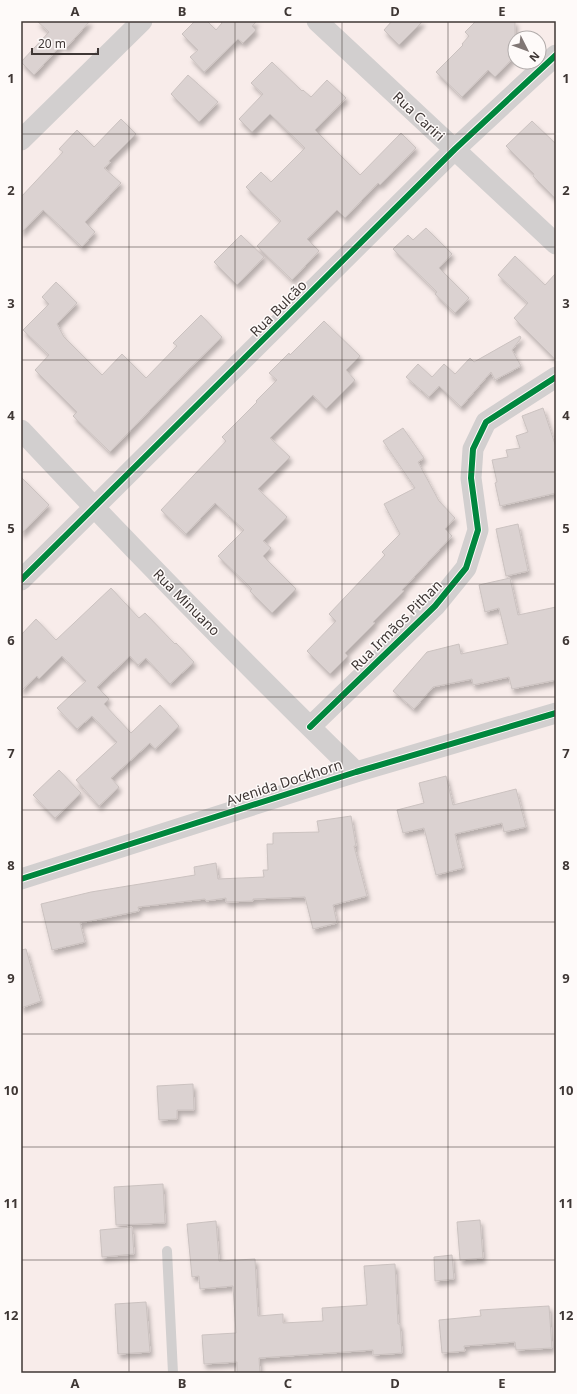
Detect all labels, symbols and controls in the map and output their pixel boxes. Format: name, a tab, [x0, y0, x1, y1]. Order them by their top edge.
text: A	[71, 2, 80, 20]
text: B	[178, 2, 186, 20]
text: C	[284, 2, 292, 20]
text: D	[390, 2, 400, 20]
text: E	[498, 2, 506, 20]
scale bar	[32, 30, 98, 56]
north arrow	[507, 30, 547, 70]
text: 20 m	[38, 35, 66, 52]
text: N	[526, 49, 543, 65]
text: 1	[7, 69, 15, 87]
text: 1	[562, 69, 570, 87]
street label: Rua Cariri	[389, 87, 449, 145]
text: 2	[7, 181, 15, 199]
text: 2	[562, 181, 570, 199]
street label: Rua Bulcão	[245, 275, 311, 341]
text: 3	[7, 294, 15, 312]
text: 3	[562, 294, 570, 312]
text: 4	[7, 406, 15, 424]
text: 4	[562, 406, 570, 424]
text: 5	[7, 519, 15, 537]
text: 5	[562, 519, 570, 537]
street label: Rua Minuano	[149, 564, 225, 640]
street label: Rua Irmãos Pithan	[346, 575, 446, 675]
text: 6	[7, 631, 15, 649]
text: 6	[562, 631, 570, 649]
text: 7	[7, 744, 15, 762]
text: 7	[562, 744, 570, 762]
street label: Avenida Dockhorn	[224, 754, 344, 810]
text: 8	[7, 856, 15, 874]
text: 8	[562, 856, 570, 874]
text: 9	[7, 969, 15, 987]
text: 9	[562, 969, 570, 987]
text: 10	[4, 1081, 18, 1099]
text: 10	[559, 1081, 573, 1099]
text: 11	[4, 1194, 18, 1212]
text: 11	[559, 1194, 573, 1212]
text: 12	[4, 1306, 18, 1324]
text: 12	[559, 1306, 573, 1324]
text: A	[71, 1374, 80, 1392]
text: B	[178, 1374, 186, 1392]
text: C	[284, 1374, 292, 1392]
text: D	[390, 1374, 400, 1392]
text: E	[498, 1374, 506, 1392]

